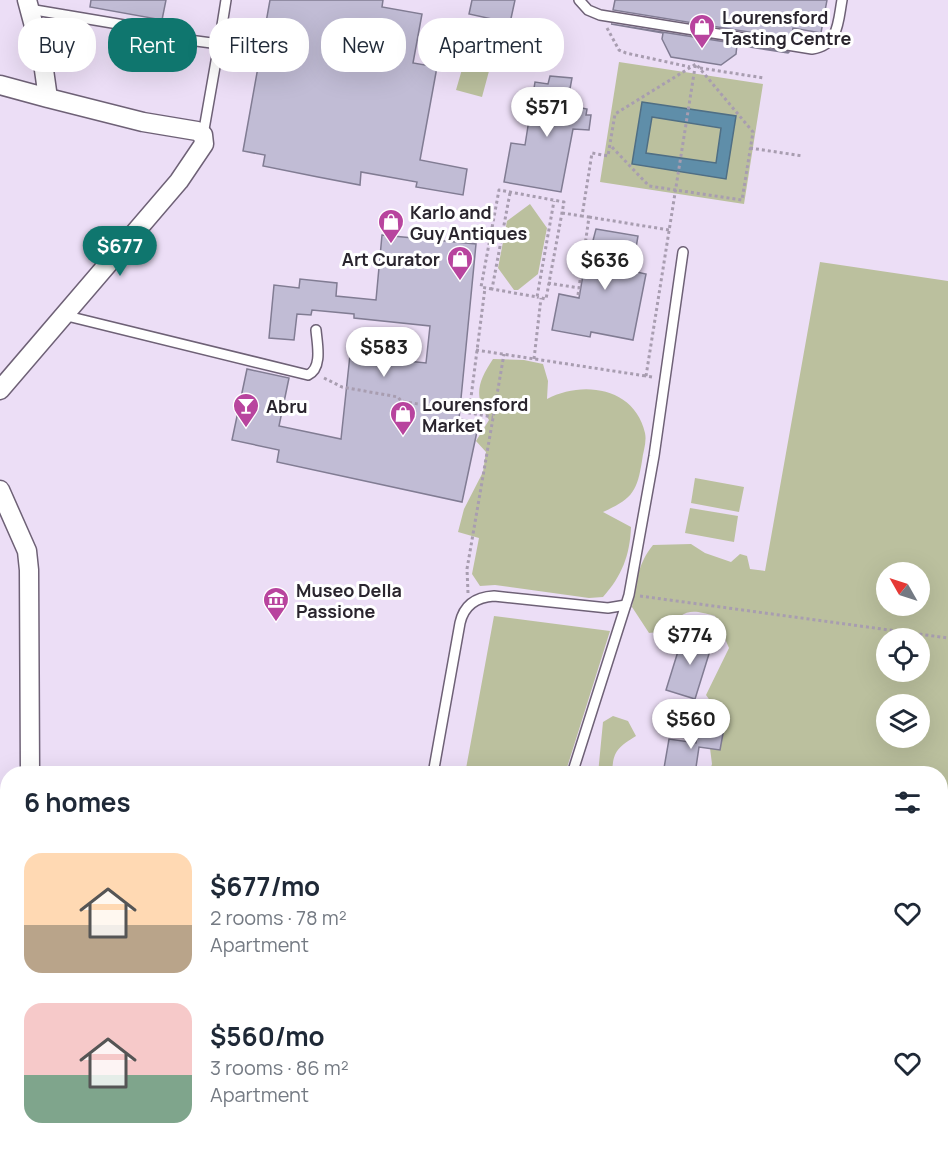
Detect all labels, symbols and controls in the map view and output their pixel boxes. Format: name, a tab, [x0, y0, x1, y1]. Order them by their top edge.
place label: Lourensford Tasting Centre	[722, 5, 851, 50]
shop icon: Lourensford Tasting Centre	[687, 12, 717, 50]
chip: Buy	[18, 18, 96, 72]
chip: Rent	[108, 18, 197, 72]
chip: Filters	[209, 18, 309, 72]
chip: New	[321, 18, 406, 72]
chip: Apartment	[418, 18, 564, 72]
pin: $571	[511, 87, 583, 138]
text: $571	[525, 93, 569, 120]
place label: Karlo and Guy Antiques	[410, 200, 527, 245]
shop icon: Karlo and Guy Antiques	[376, 207, 406, 245]
pin: $677	[84, 226, 156, 277]
text: $677	[97, 232, 143, 259]
pin: $636	[569, 240, 641, 291]
shop icon: Art Curator	[445, 244, 475, 282]
text: $636	[580, 246, 630, 273]
place label: Art Curator	[342, 247, 440, 271]
pin: $583	[348, 327, 420, 378]
text: $583	[360, 333, 408, 360]
bar icon: Abru	[231, 391, 261, 429]
place label: Lourensford Market	[422, 392, 528, 437]
place label: Abru	[266, 394, 308, 418]
shop icon: Lourensford Market	[388, 399, 418, 437]
north arrow	[876, 562, 930, 616]
map controls	[876, 562, 930, 748]
place label: Museo Della Passione	[296, 578, 402, 623]
museum icon: Museo Della Passione	[261, 585, 291, 623]
pin: $774	[654, 615, 726, 666]
text: $774	[667, 621, 713, 648]
button: locate	[876, 628, 930, 682]
button: layers	[876, 694, 930, 748]
pin: $560	[655, 699, 727, 750]
text: $560	[666, 705, 716, 732]
text: 6 homes	[24, 784, 131, 820]
icon: filters	[891, 786, 924, 819]
text: $677/mo	[210, 868, 320, 904]
icon: home	[72, 877, 144, 949]
icon: heart	[891, 897, 924, 930]
text: 2 rooms · 78 m²	[210, 904, 347, 931]
text: Apartment	[210, 931, 309, 958]
text: $560/mo	[210, 1018, 325, 1054]
icon: home	[72, 1027, 144, 1099]
icon: heart	[891, 1047, 924, 1080]
text: 3 rooms · 86 m²	[210, 1054, 349, 1081]
text: Apartment	[210, 1081, 309, 1108]

